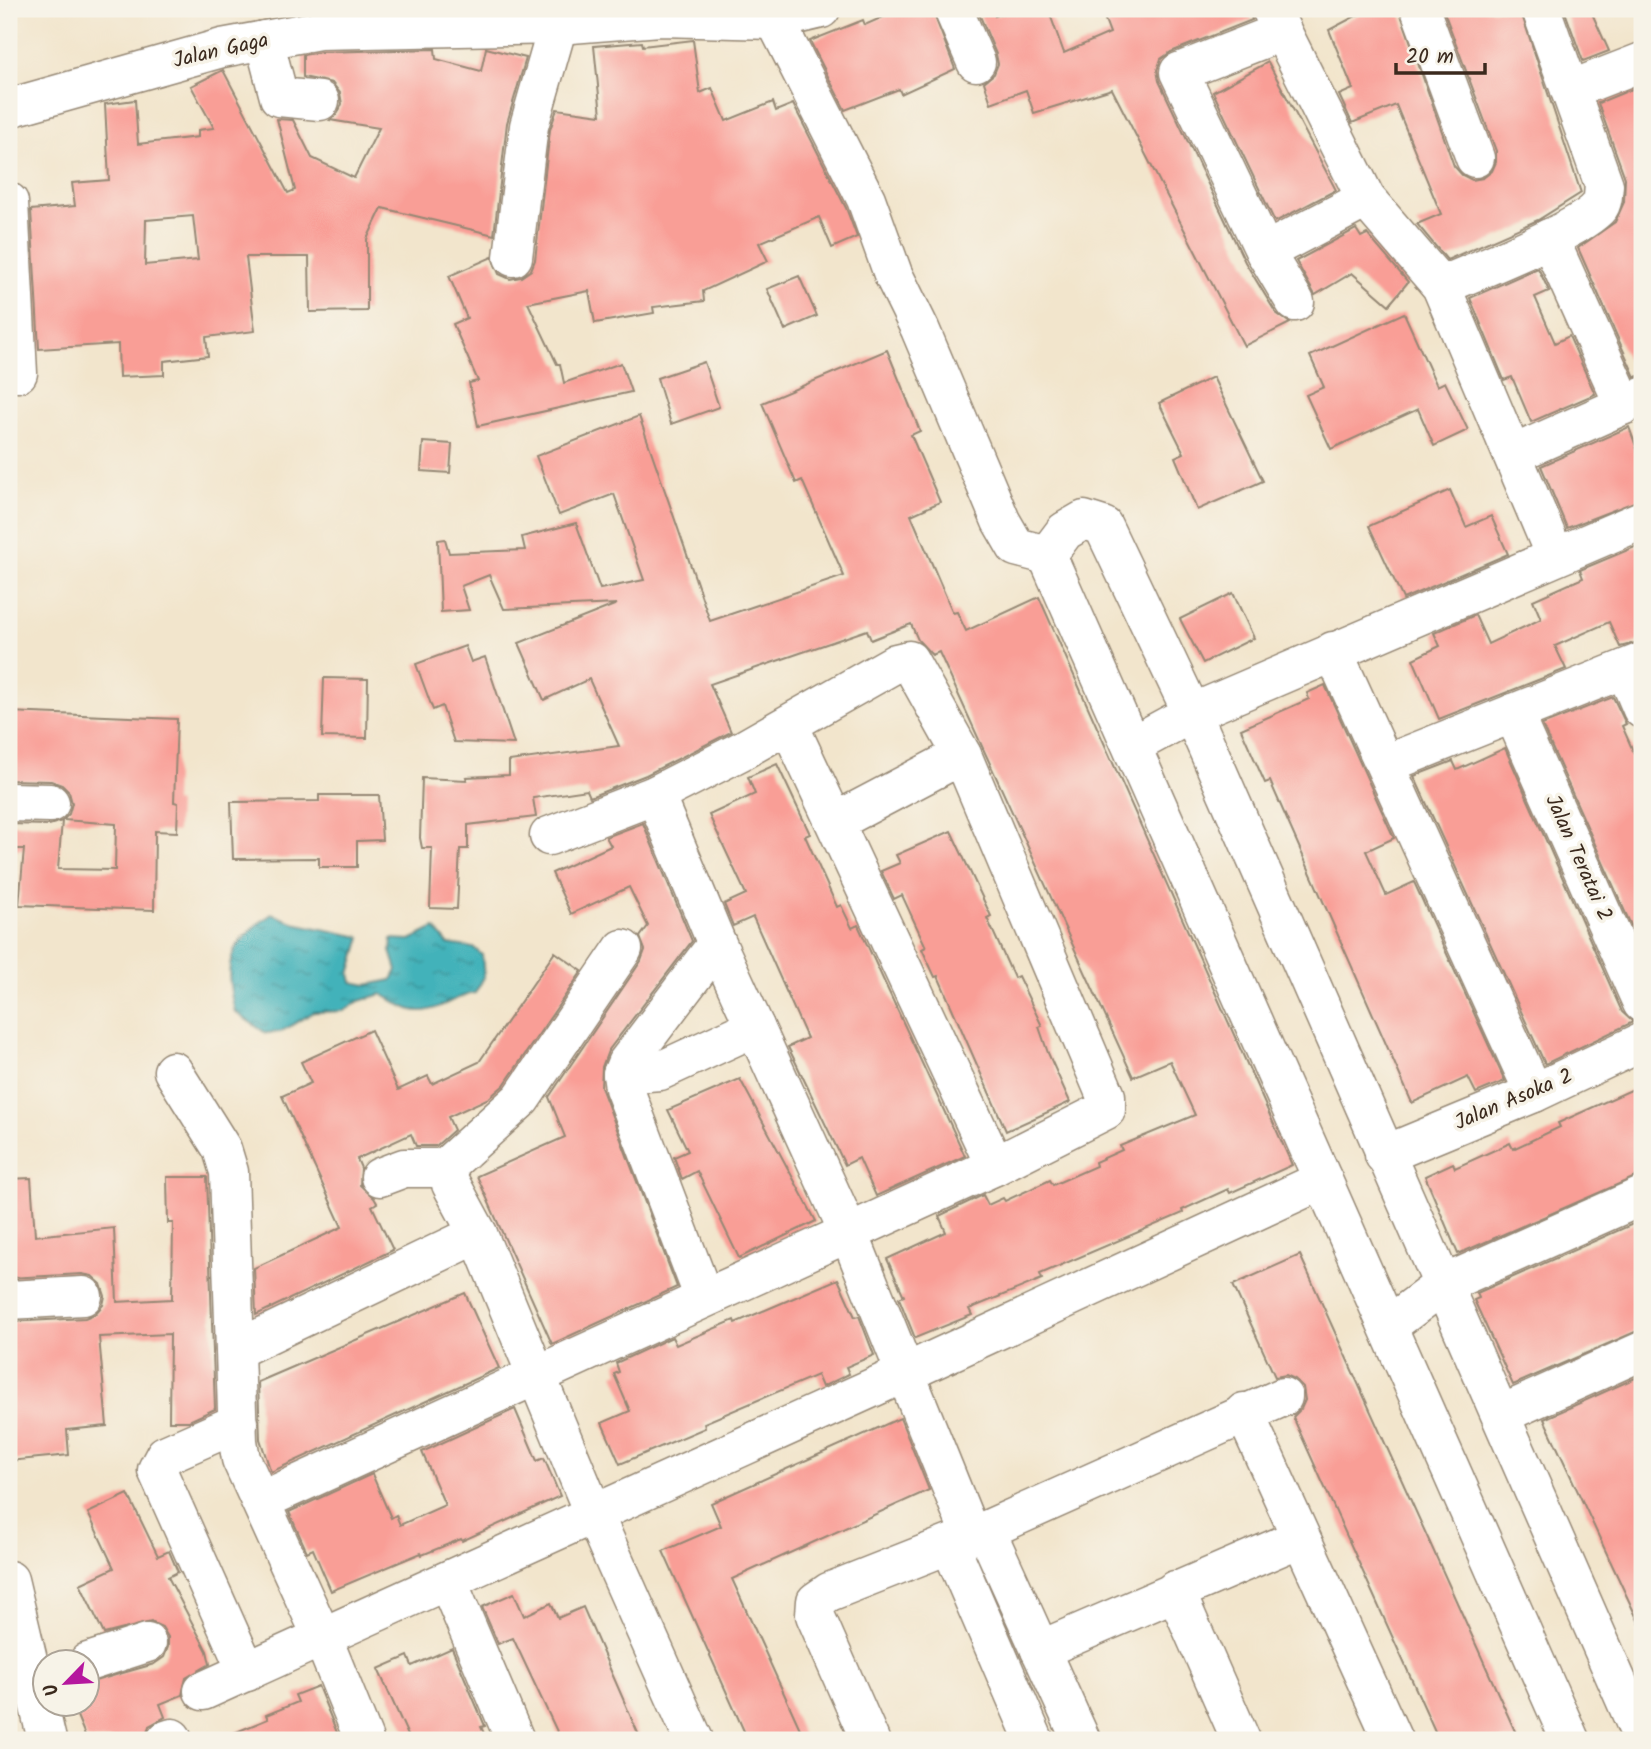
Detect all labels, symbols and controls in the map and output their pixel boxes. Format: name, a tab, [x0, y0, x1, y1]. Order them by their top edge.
street label: Jalan Gaga	[170, 24, 272, 78]
scale bar	[1396, 32, 1485, 76]
text: 20 m	[1406, 41, 1454, 74]
street label: Jalan Teratai 2	[1535, 789, 1621, 927]
street label: Jalan Asoka 2	[1450, 1060, 1578, 1140]
north arrow	[32, 1648, 102, 1718]
text: U	[36, 1677, 68, 1701]

